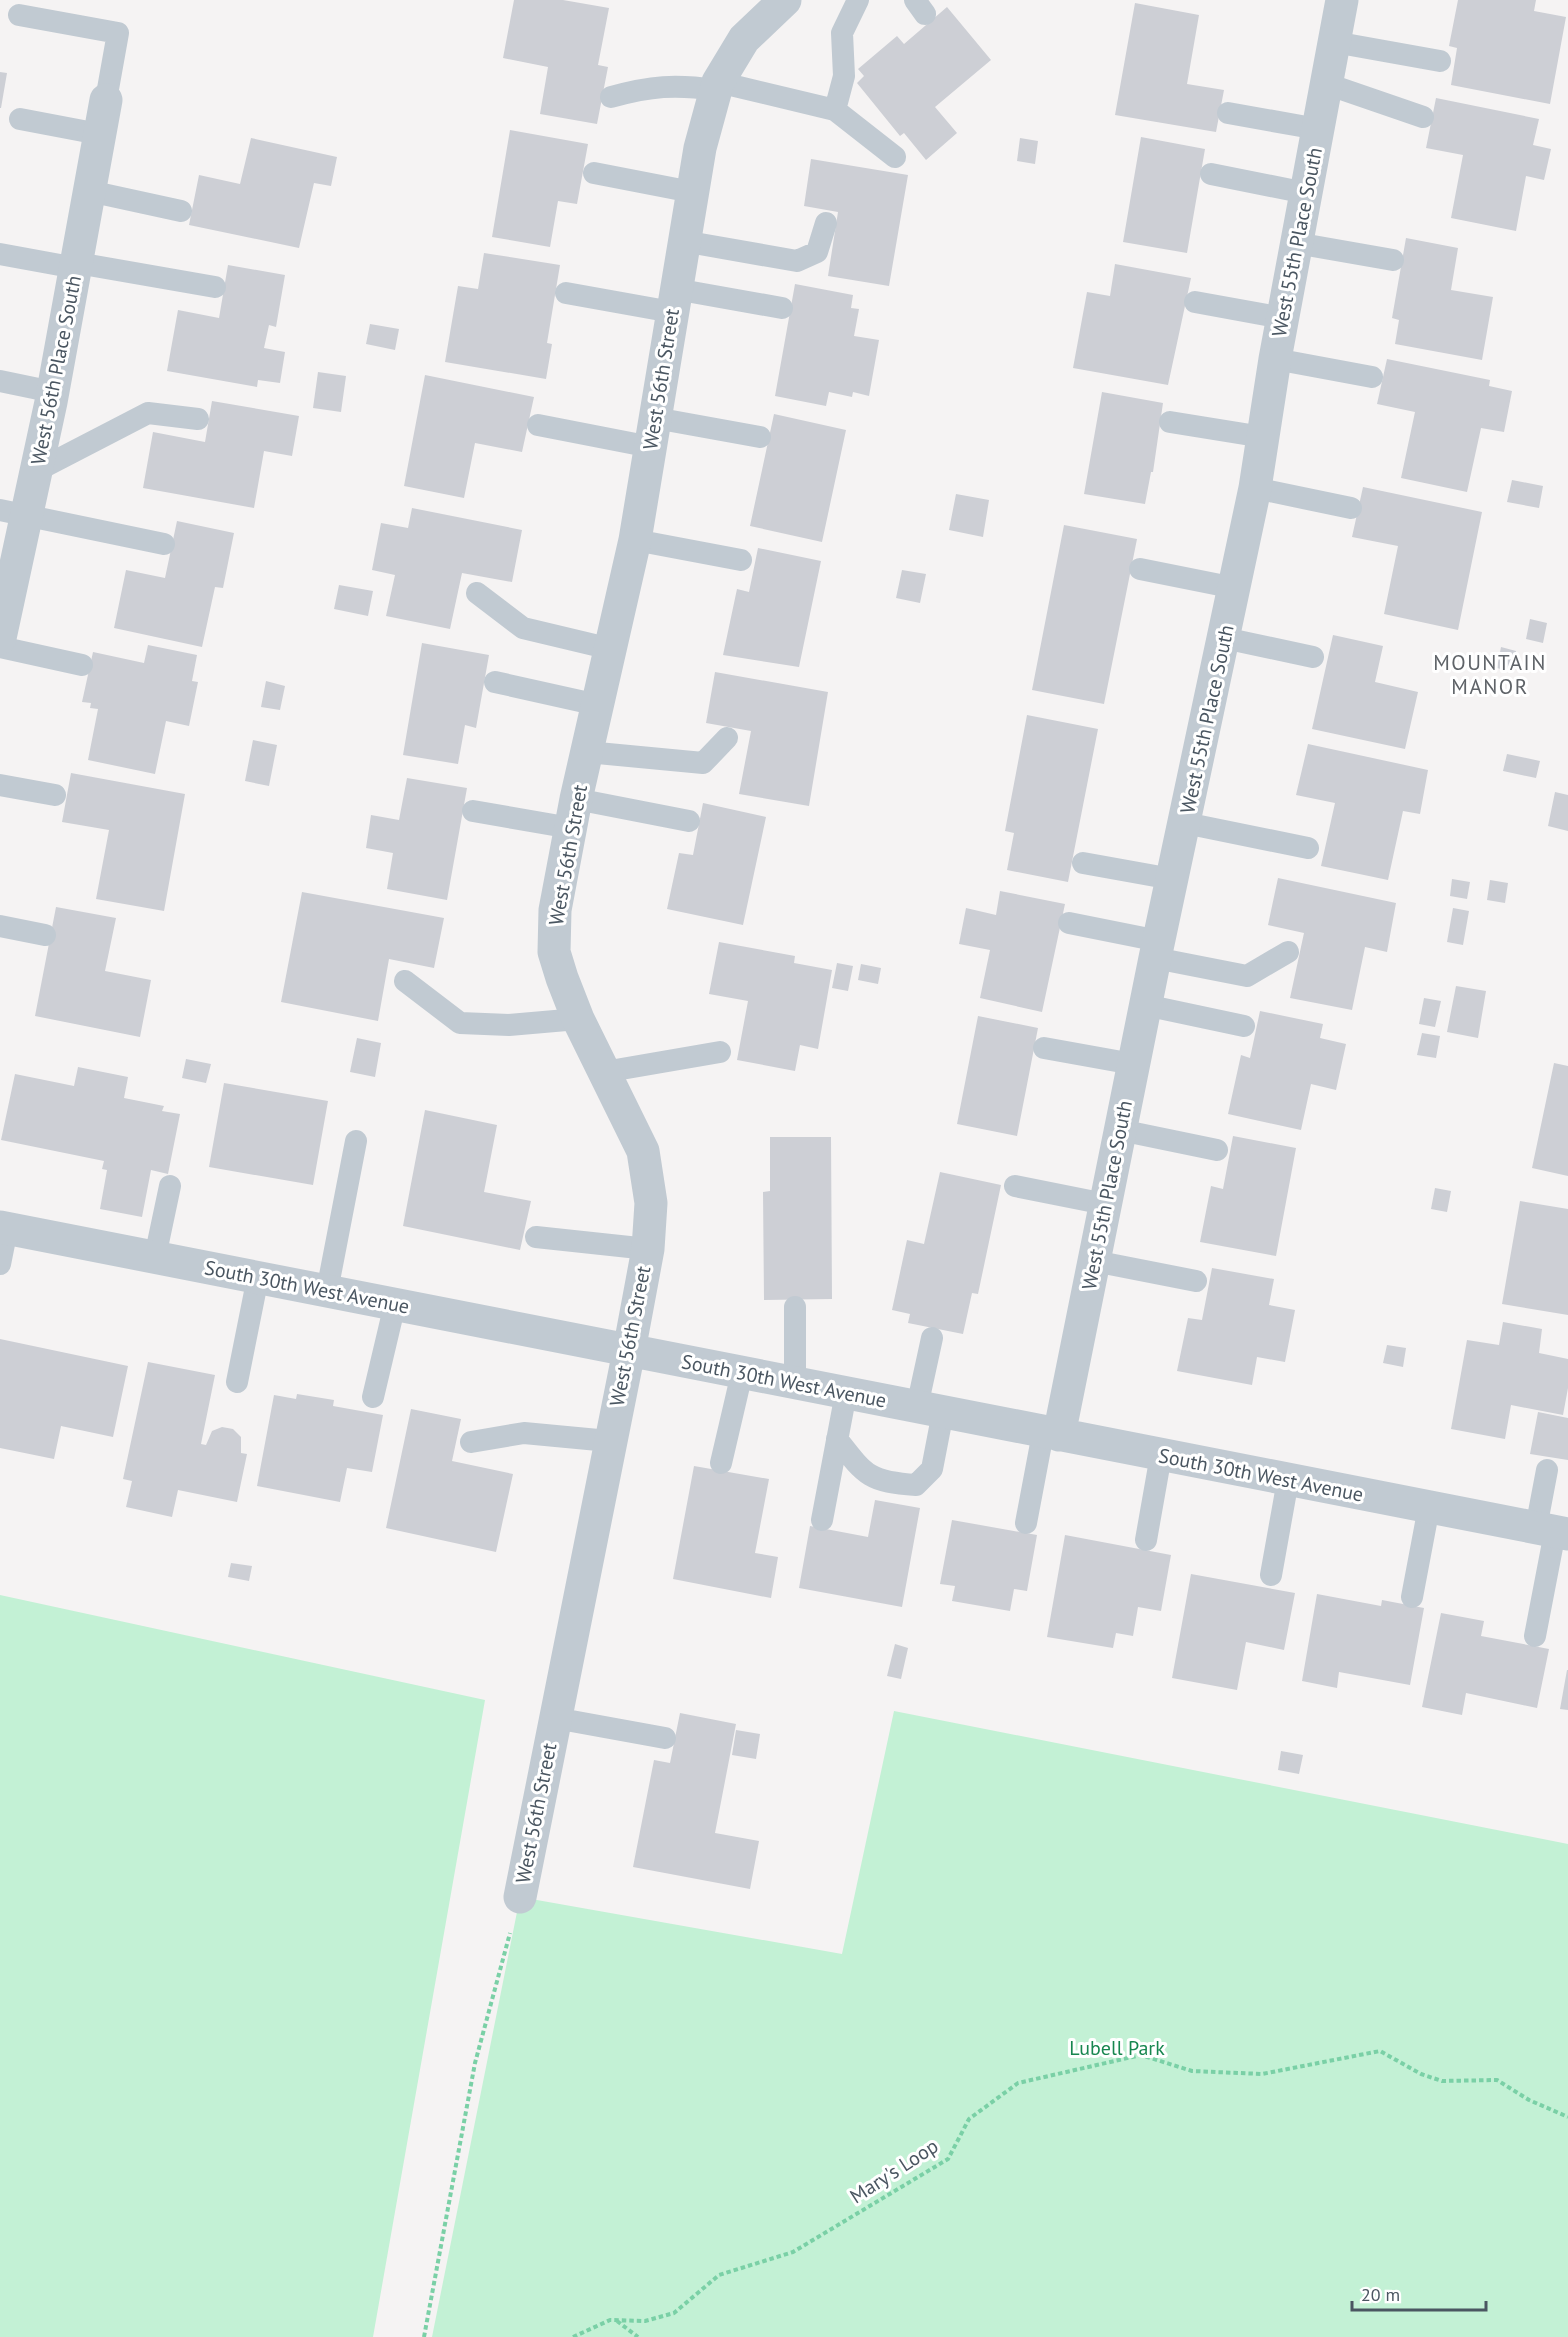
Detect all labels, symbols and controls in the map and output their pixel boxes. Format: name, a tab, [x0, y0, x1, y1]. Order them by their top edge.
street label: West 55th Place South	[1266, 145, 1328, 339]
street label: West 56th Place South	[25, 273, 87, 467]
street label: West 56th Street	[637, 306, 685, 451]
street label: West 55th Place South	[1174, 622, 1240, 816]
district label: MOUNTAIN MANOR	[1433, 649, 1547, 700]
street label: West 56th Street	[543, 782, 593, 927]
street label: West 55th Place South	[1076, 1098, 1138, 1292]
street label: South 30th West Avenue	[202, 1254, 412, 1320]
street label: West 56th Street	[604, 1263, 656, 1408]
street label: South 30th West Avenue	[679, 1348, 889, 1414]
street label: South 30th West Avenue	[1156, 1442, 1366, 1508]
street label: West 56th Street	[510, 1740, 562, 1885]
park label: Lubell Park	[1069, 2035, 1165, 2061]
street label: Mary's Loop	[845, 2133, 943, 2209]
scale bar	[1352, 2274, 1486, 2312]
text: 20 m	[1361, 2283, 1400, 2306]

